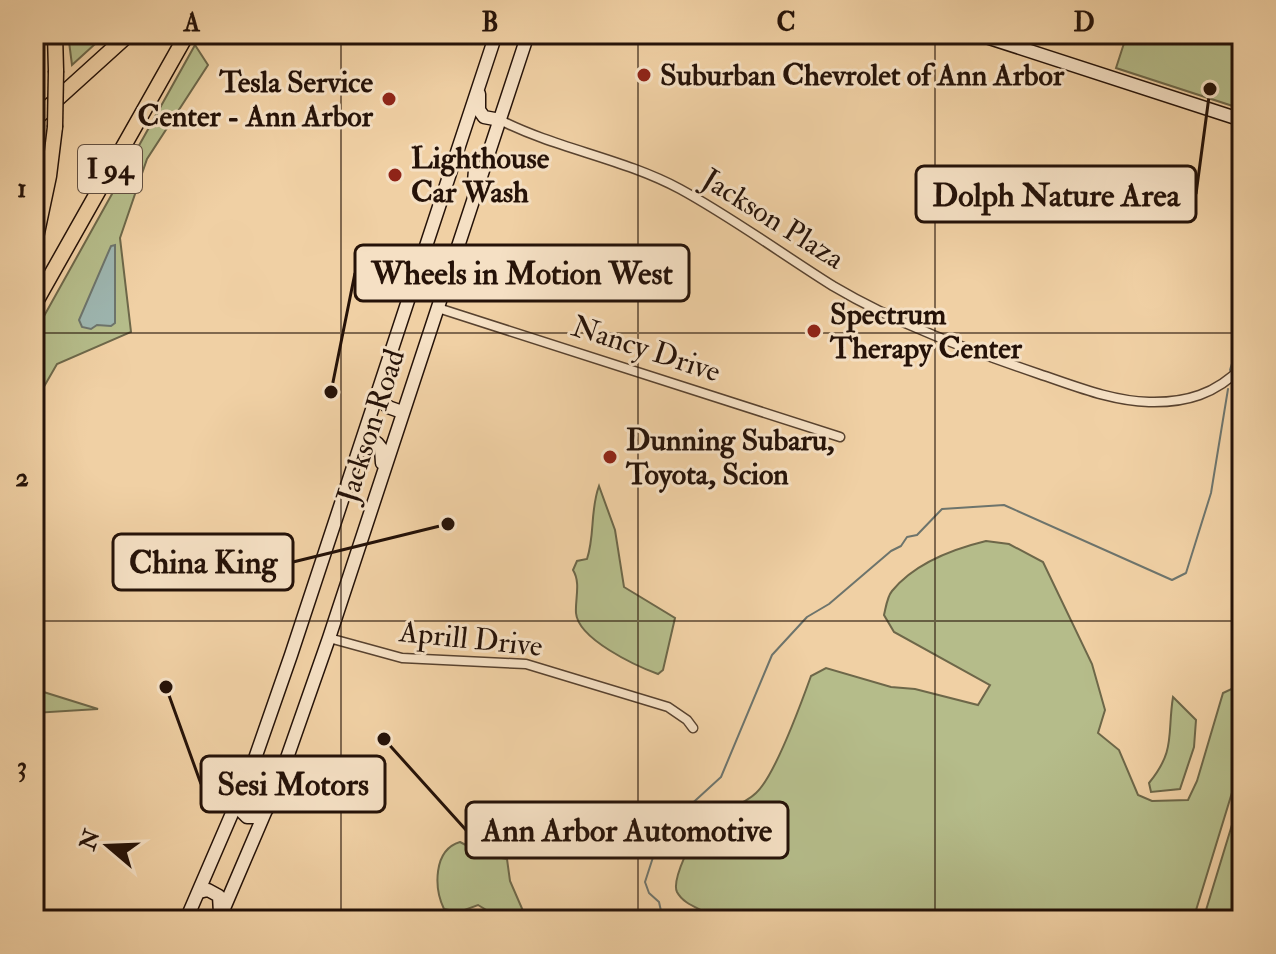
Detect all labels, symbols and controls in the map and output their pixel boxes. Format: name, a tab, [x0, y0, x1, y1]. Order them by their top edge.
text: A	[183, 7, 201, 39]
text: B	[481, 7, 499, 39]
text: C	[776, 7, 796, 39]
text: D	[1073, 7, 1095, 39]
place label: Suburban Chevrolet of Ann Arbor	[660, 57, 1065, 94]
place label: Tesla Service Center - Ann Arbor	[138, 64, 374, 135]
marker: Suburban Chevrolet of Ann Arbor	[635, 66, 653, 84]
marker: Tesla Service Center - Ann Arbor	[380, 90, 398, 108]
place label: Lighthouse Car Wash	[411, 140, 550, 211]
road number: I 94	[78, 145, 142, 193]
street label: Jackson Plaza	[694, 160, 852, 278]
marker: Lighthouse Car Wash	[386, 166, 404, 184]
callout: Dolph Nature Area	[916, 166, 1196, 222]
text: 1	[17, 173, 27, 205]
text: Dolph Nature Area	[932, 176, 1181, 216]
callout: Wheels in Motion West	[355, 245, 689, 301]
text: Wheels in Motion West	[370, 254, 673, 294]
place label: Spectrum Therapy Center	[829, 296, 1023, 367]
street label: Nancy Drive	[567, 308, 725, 390]
marker: Spectrum Therapy Center	[805, 322, 823, 340]
street label: Jackson Road	[328, 344, 413, 508]
place label: Dunning Subaru, Toyota, Scion	[625, 422, 834, 493]
marker: Dunning Subaru, Toyota, Scion	[601, 448, 619, 466]
text: 2	[15, 462, 29, 494]
callout: China King	[113, 534, 293, 590]
text: China King	[129, 543, 278, 583]
street label: Aprill Drive	[397, 613, 544, 665]
text: 3	[17, 751, 27, 783]
callout: Sesi Motors	[201, 756, 385, 812]
text: Sesi Motors	[217, 765, 369, 805]
callout: Ann Arbor Automotive	[466, 802, 788, 858]
north arrow	[68, 806, 148, 886]
text: Ann Arbor Automotive	[480, 811, 773, 851]
text: N	[73, 826, 107, 855]

